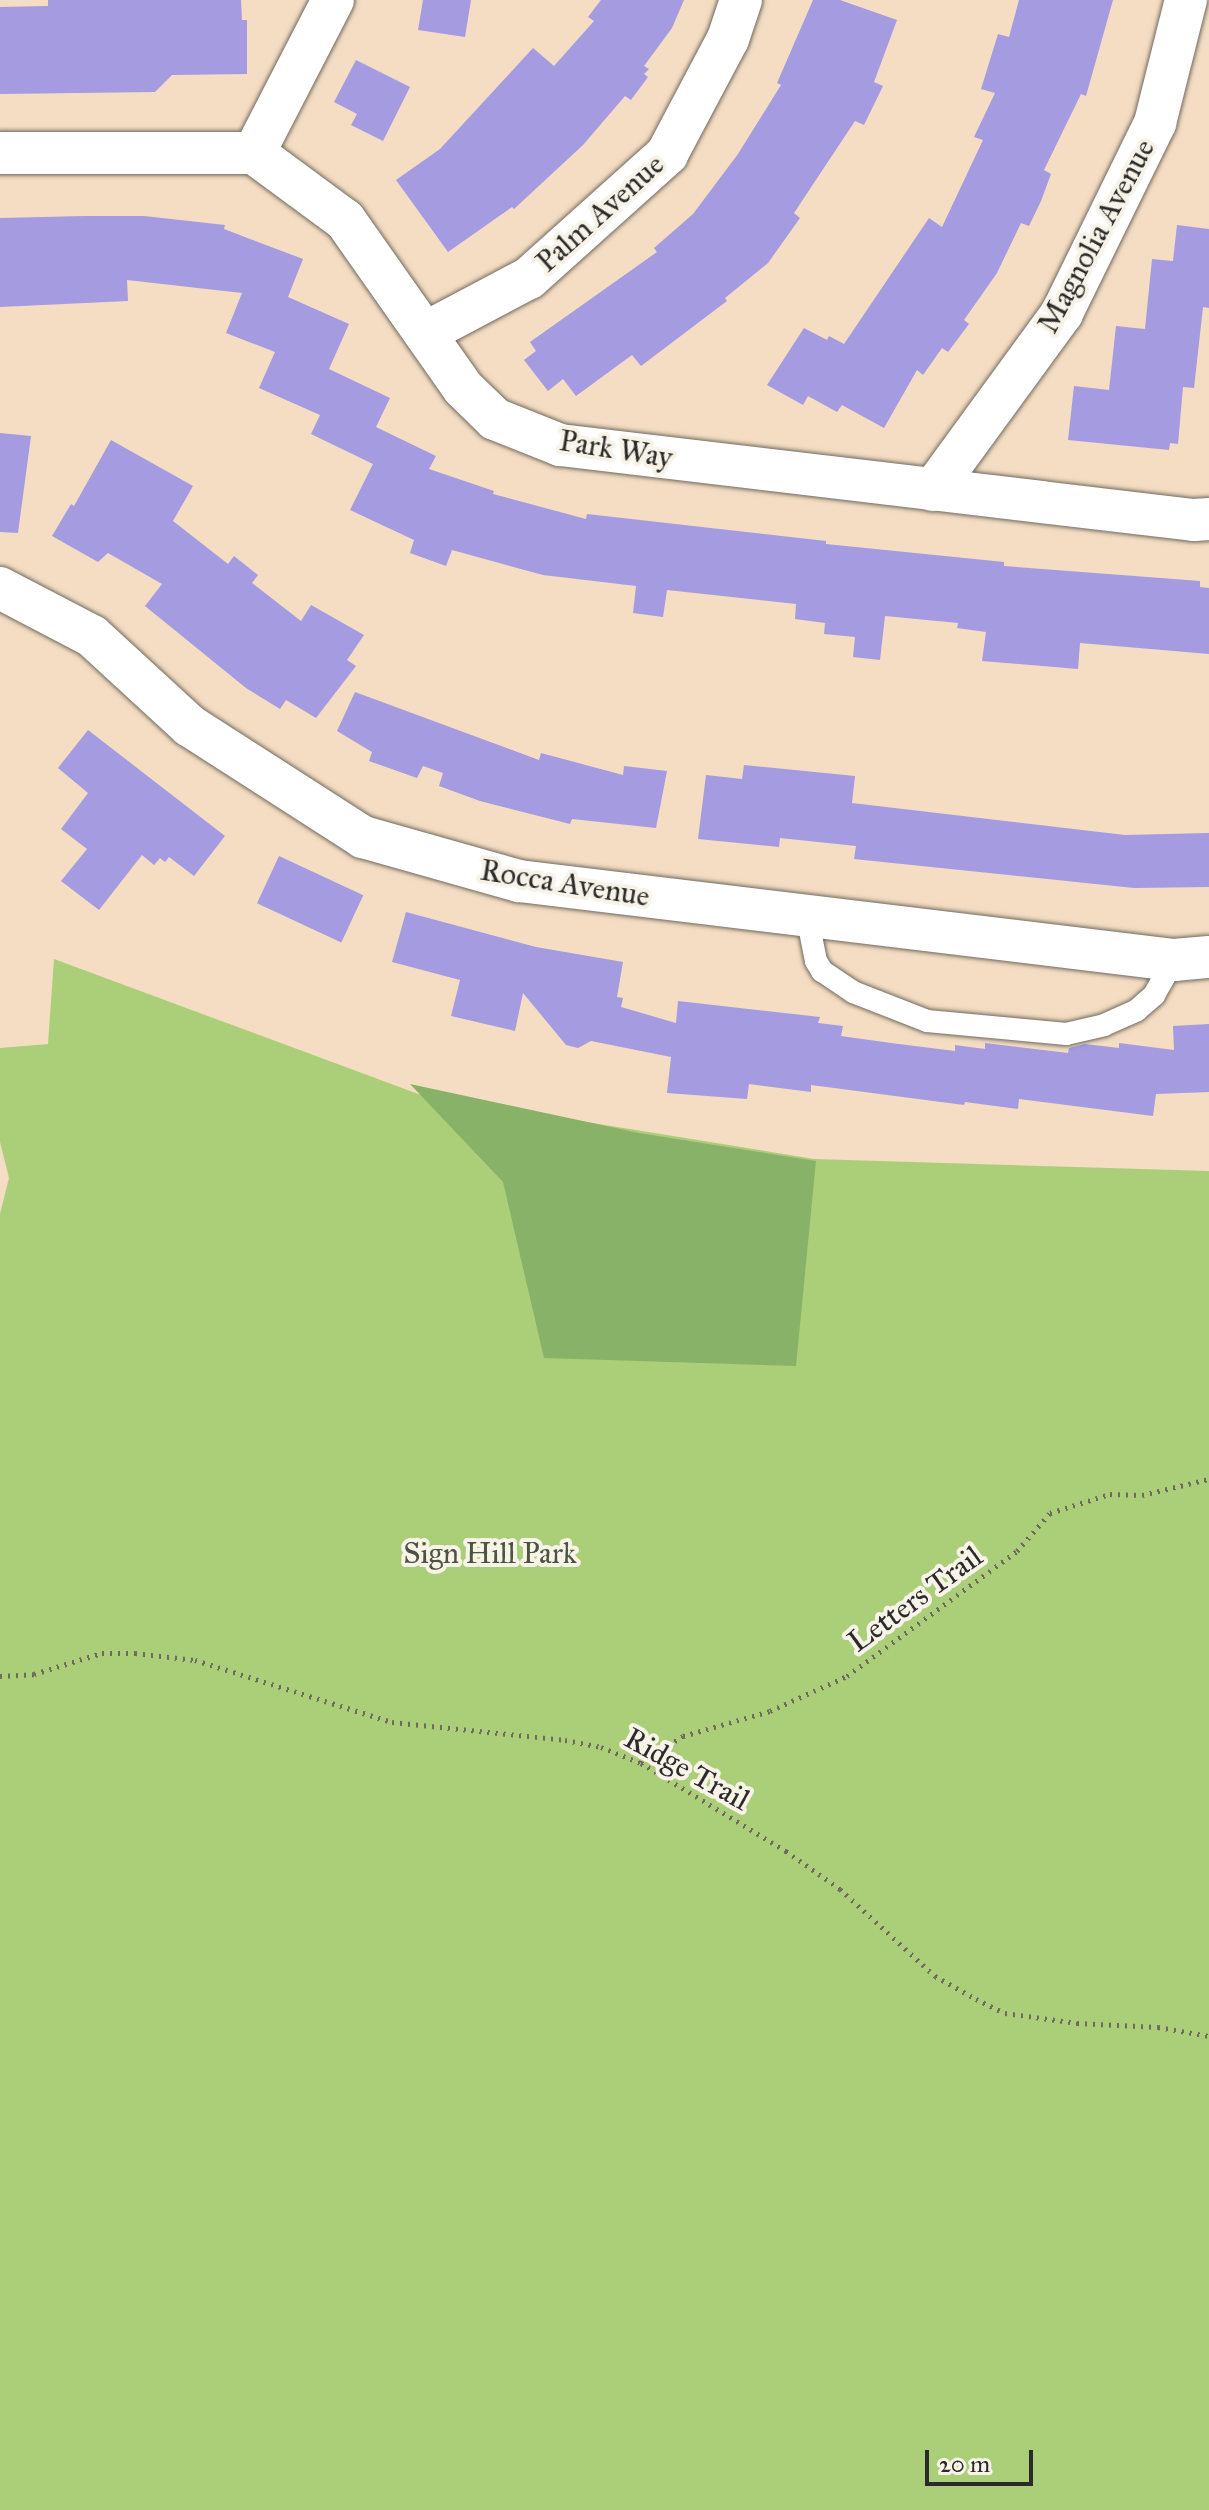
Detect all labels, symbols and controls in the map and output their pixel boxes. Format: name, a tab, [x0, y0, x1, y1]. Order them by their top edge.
street label: Magnolia Avenue	[1030, 133, 1162, 339]
street label: Palm Avenue	[529, 146, 671, 280]
street label: Park Way	[557, 422, 675, 476]
street label: Rocca Avenue	[478, 852, 652, 914]
park label: Sign Hill Park	[403, 1535, 577, 1571]
street label: Letters Trail	[841, 1538, 989, 1660]
street label: Ridge Trail	[618, 1720, 756, 1818]
scale bar	[929, 2434, 1037, 2484]
text: 20 m	[939, 2449, 990, 2479]

